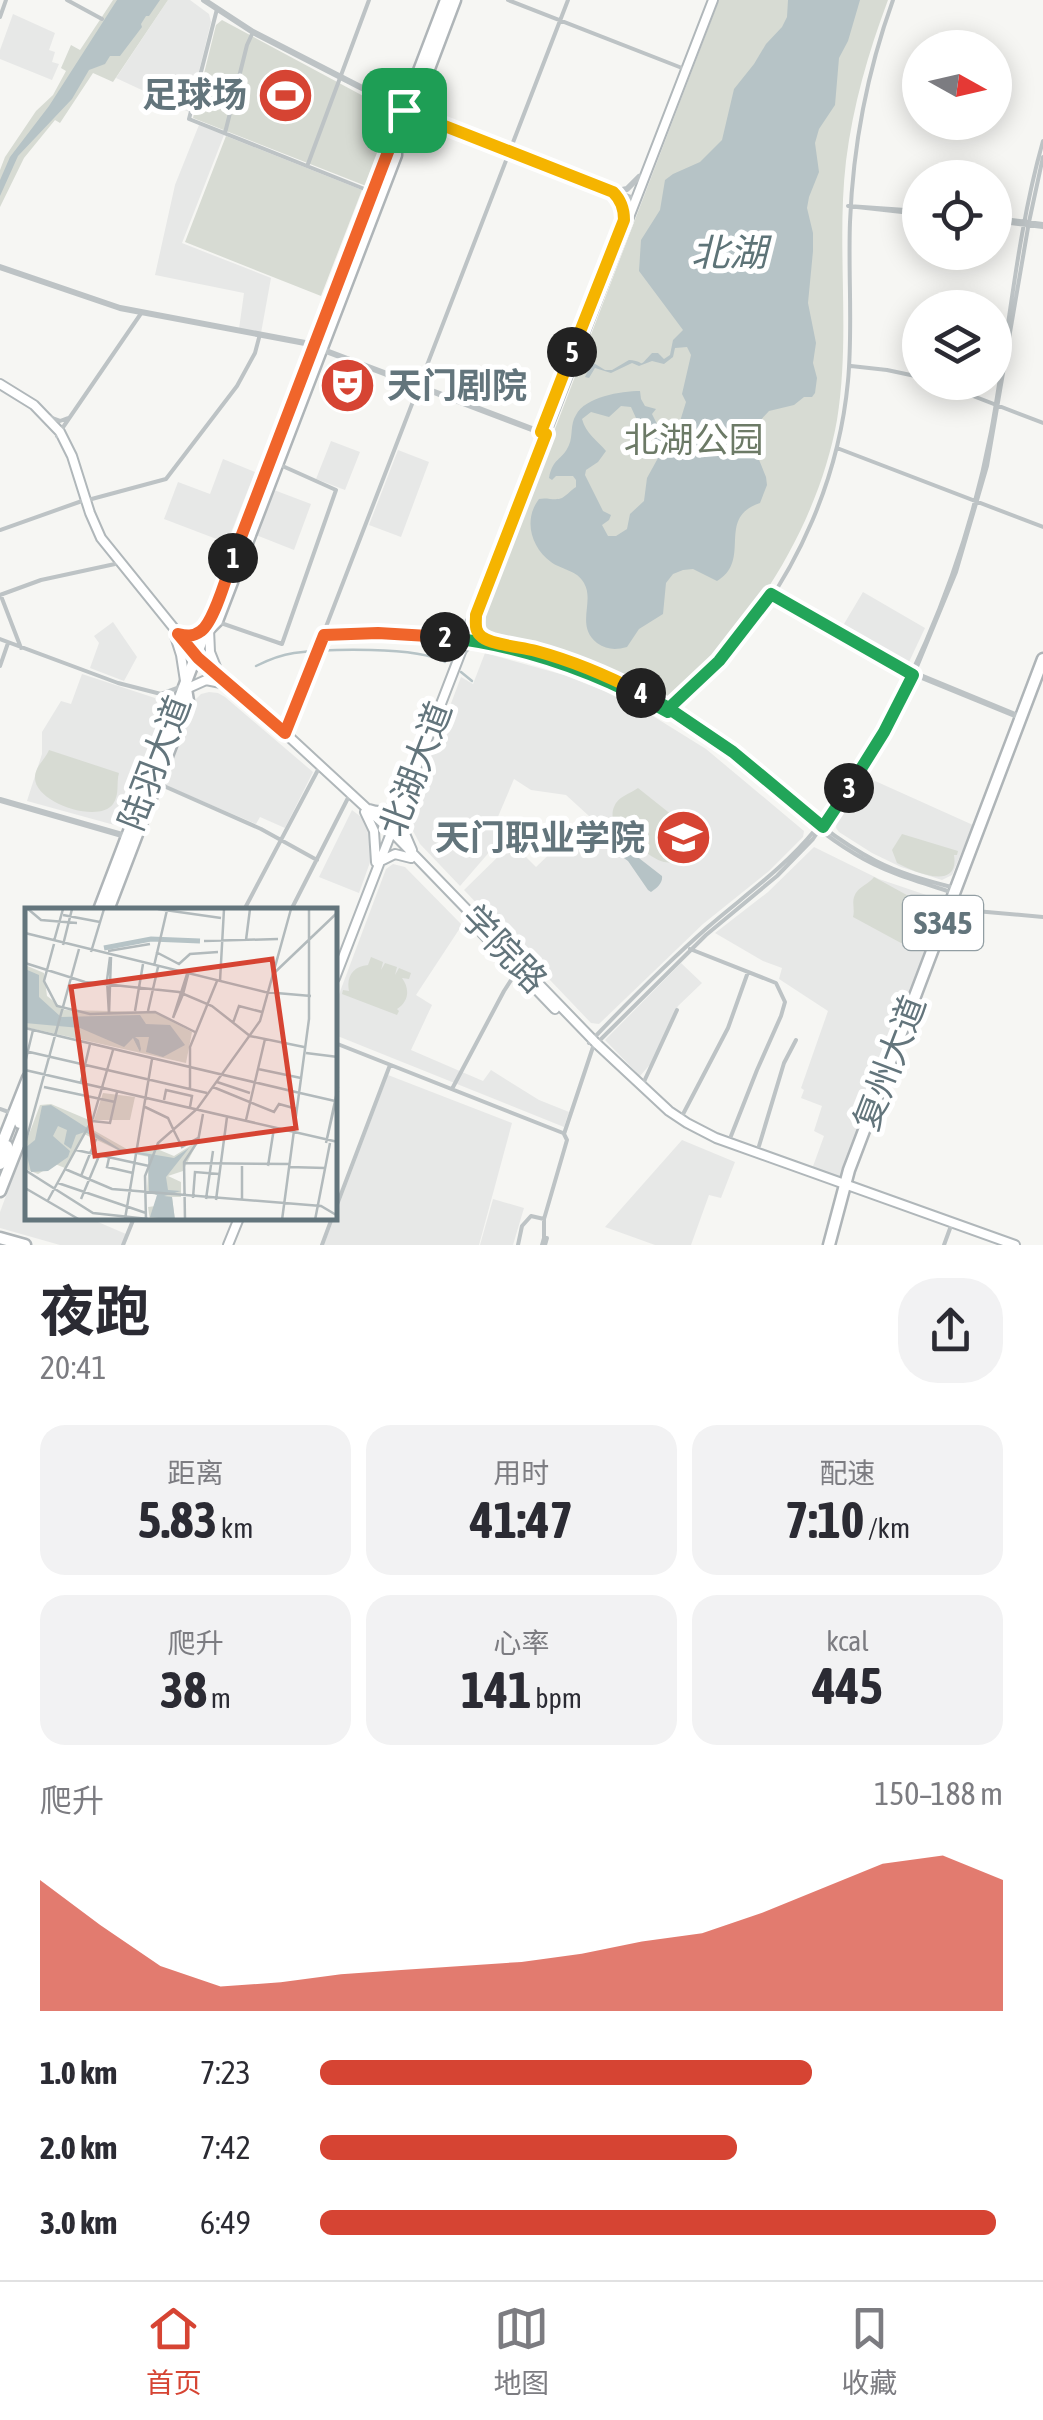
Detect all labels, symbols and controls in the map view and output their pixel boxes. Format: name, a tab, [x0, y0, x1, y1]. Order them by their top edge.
north arrow	[902, 30, 1012, 140]
map controls	[902, 30, 1012, 400]
sports icon: 足球场	[256, 65, 316, 125]
pin	[362, 68, 447, 153]
place label: 足球场	[142, 74, 247, 114]
icon: arrive	[377, 83, 432, 138]
button: locate	[902, 160, 1012, 270]
water label: 北湖	[691, 231, 772, 274]
button: layers	[902, 290, 1012, 400]
pin: 5	[547, 327, 597, 377]
text: 5	[565, 336, 579, 368]
theatre icon: 天门剧院	[318, 356, 378, 416]
place label: 天门剧院	[387, 365, 527, 405]
park label: 北湖公园	[624, 419, 764, 459]
pin: 1	[208, 533, 258, 583]
text: 1	[226, 542, 240, 574]
pin: 2	[420, 612, 470, 662]
text: 2	[438, 621, 452, 653]
pin: 4	[616, 668, 666, 718]
text: 4	[634, 677, 648, 709]
street label: 陆羽大道	[110, 690, 198, 835]
street label: 北湖大道	[371, 696, 459, 841]
pin: 3	[824, 763, 874, 813]
text: 3	[842, 772, 856, 804]
school or university icon: 天门职业学院	[654, 808, 714, 868]
place label: 天门职业学院	[435, 817, 645, 857]
road number: S345	[903, 896, 983, 950]
street label: 学院路	[454, 897, 556, 1000]
inset map	[25, 908, 338, 1220]
street label: 复州大道	[845, 990, 933, 1135]
button: share	[898, 1278, 1003, 1383]
text: 夜跑	[40, 1280, 150, 1343]
text: 20:41	[40, 1349, 107, 1386]
text: 距离	[167, 1457, 224, 1489]
text: 用时	[493, 1457, 550, 1489]
text: 配速	[819, 1457, 876, 1489]
text: 5.83	[138, 1491, 217, 1549]
text: 41:47	[470, 1491, 573, 1549]
text: 7:10	[785, 1491, 864, 1549]
text: km	[217, 1512, 253, 1544]
text: /km	[864, 1512, 910, 1544]
text: kcal	[826, 1625, 869, 1657]
text: 爬升	[167, 1627, 224, 1659]
text: 心率	[493, 1627, 550, 1659]
text: 445	[812, 1657, 883, 1715]
text: 38	[160, 1661, 207, 1719]
text: 141	[461, 1661, 531, 1719]
text: m	[207, 1682, 231, 1714]
text: bpm	[531, 1682, 582, 1714]
text: 150–188 m	[874, 1775, 1003, 1812]
text: 爬升	[40, 1782, 104, 1819]
text: 1.0 km	[40, 2054, 117, 2091]
text: 7:23	[200, 2054, 251, 2091]
text: 2.0 km	[40, 2129, 117, 2166]
text: 7:42	[200, 2129, 251, 2166]
text: 3.0 km	[40, 2204, 117, 2241]
text: 6:49	[200, 2204, 251, 2241]
tab: 首页	[146, 2301, 202, 2401]
tab: 地图	[493, 2301, 549, 2401]
tab: 收藏	[841, 2301, 897, 2401]

